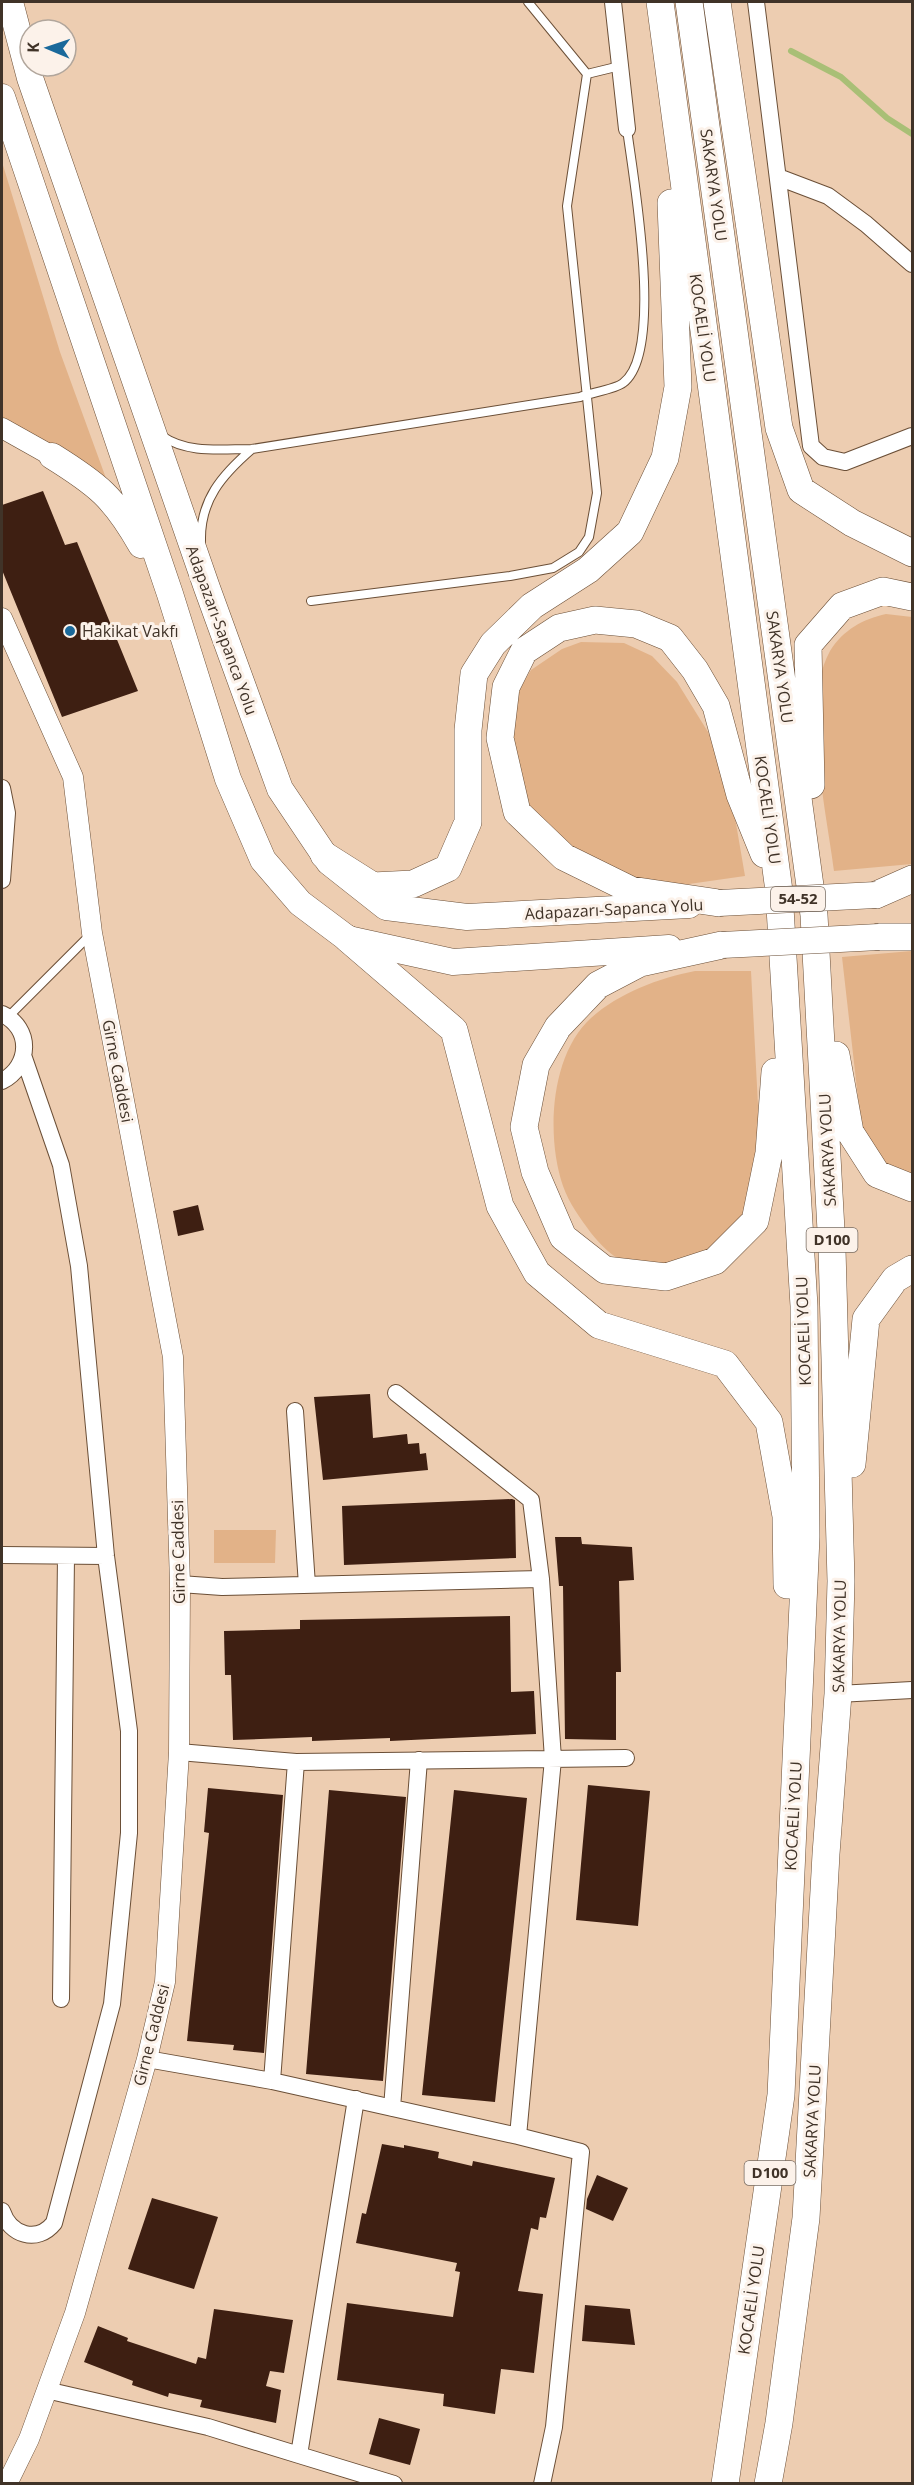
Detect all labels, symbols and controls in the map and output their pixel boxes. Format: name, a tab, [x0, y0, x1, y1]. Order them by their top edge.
north arrow	[18, 18, 78, 78]
text: K	[22, 41, 44, 53]
street label: SAKARYA YOLU	[695, 127, 733, 243]
street label: KOCAELİ YOLU	[684, 272, 722, 384]
street label: Adapazarı-Sapanca Yolu	[181, 542, 263, 718]
street label: SAKARYA YOLU	[761, 609, 799, 725]
place label: Hakikat Vakfı	[82, 620, 179, 642]
marker: Hakikat Vakfı	[63, 624, 77, 638]
street label: KOCAELİ YOLU	[749, 754, 787, 866]
road number: 54-52	[771, 887, 825, 911]
street label: Adapazarı-Sapanca Yolu	[524, 893, 704, 925]
street label: Girne Caddesi	[97, 1018, 139, 1124]
street label: SAKARYA YOLU	[813, 1093, 841, 1207]
road number: D100	[806, 1228, 858, 1252]
street label: KOCAELİ YOLU	[790, 1276, 816, 1386]
street label: Girne Caddesi	[166, 1500, 190, 1604]
street label: SAKARYA YOLU	[827, 1579, 851, 1693]
street label: KOCAELİ YOLU	[779, 1761, 807, 1871]
street label: Girne Caddesi	[128, 1982, 174, 2088]
street label: SAKARYA YOLU	[798, 2064, 826, 2178]
road number: D100	[744, 2161, 796, 2185]
street label: KOCAELİ YOLU	[732, 2244, 770, 2356]

